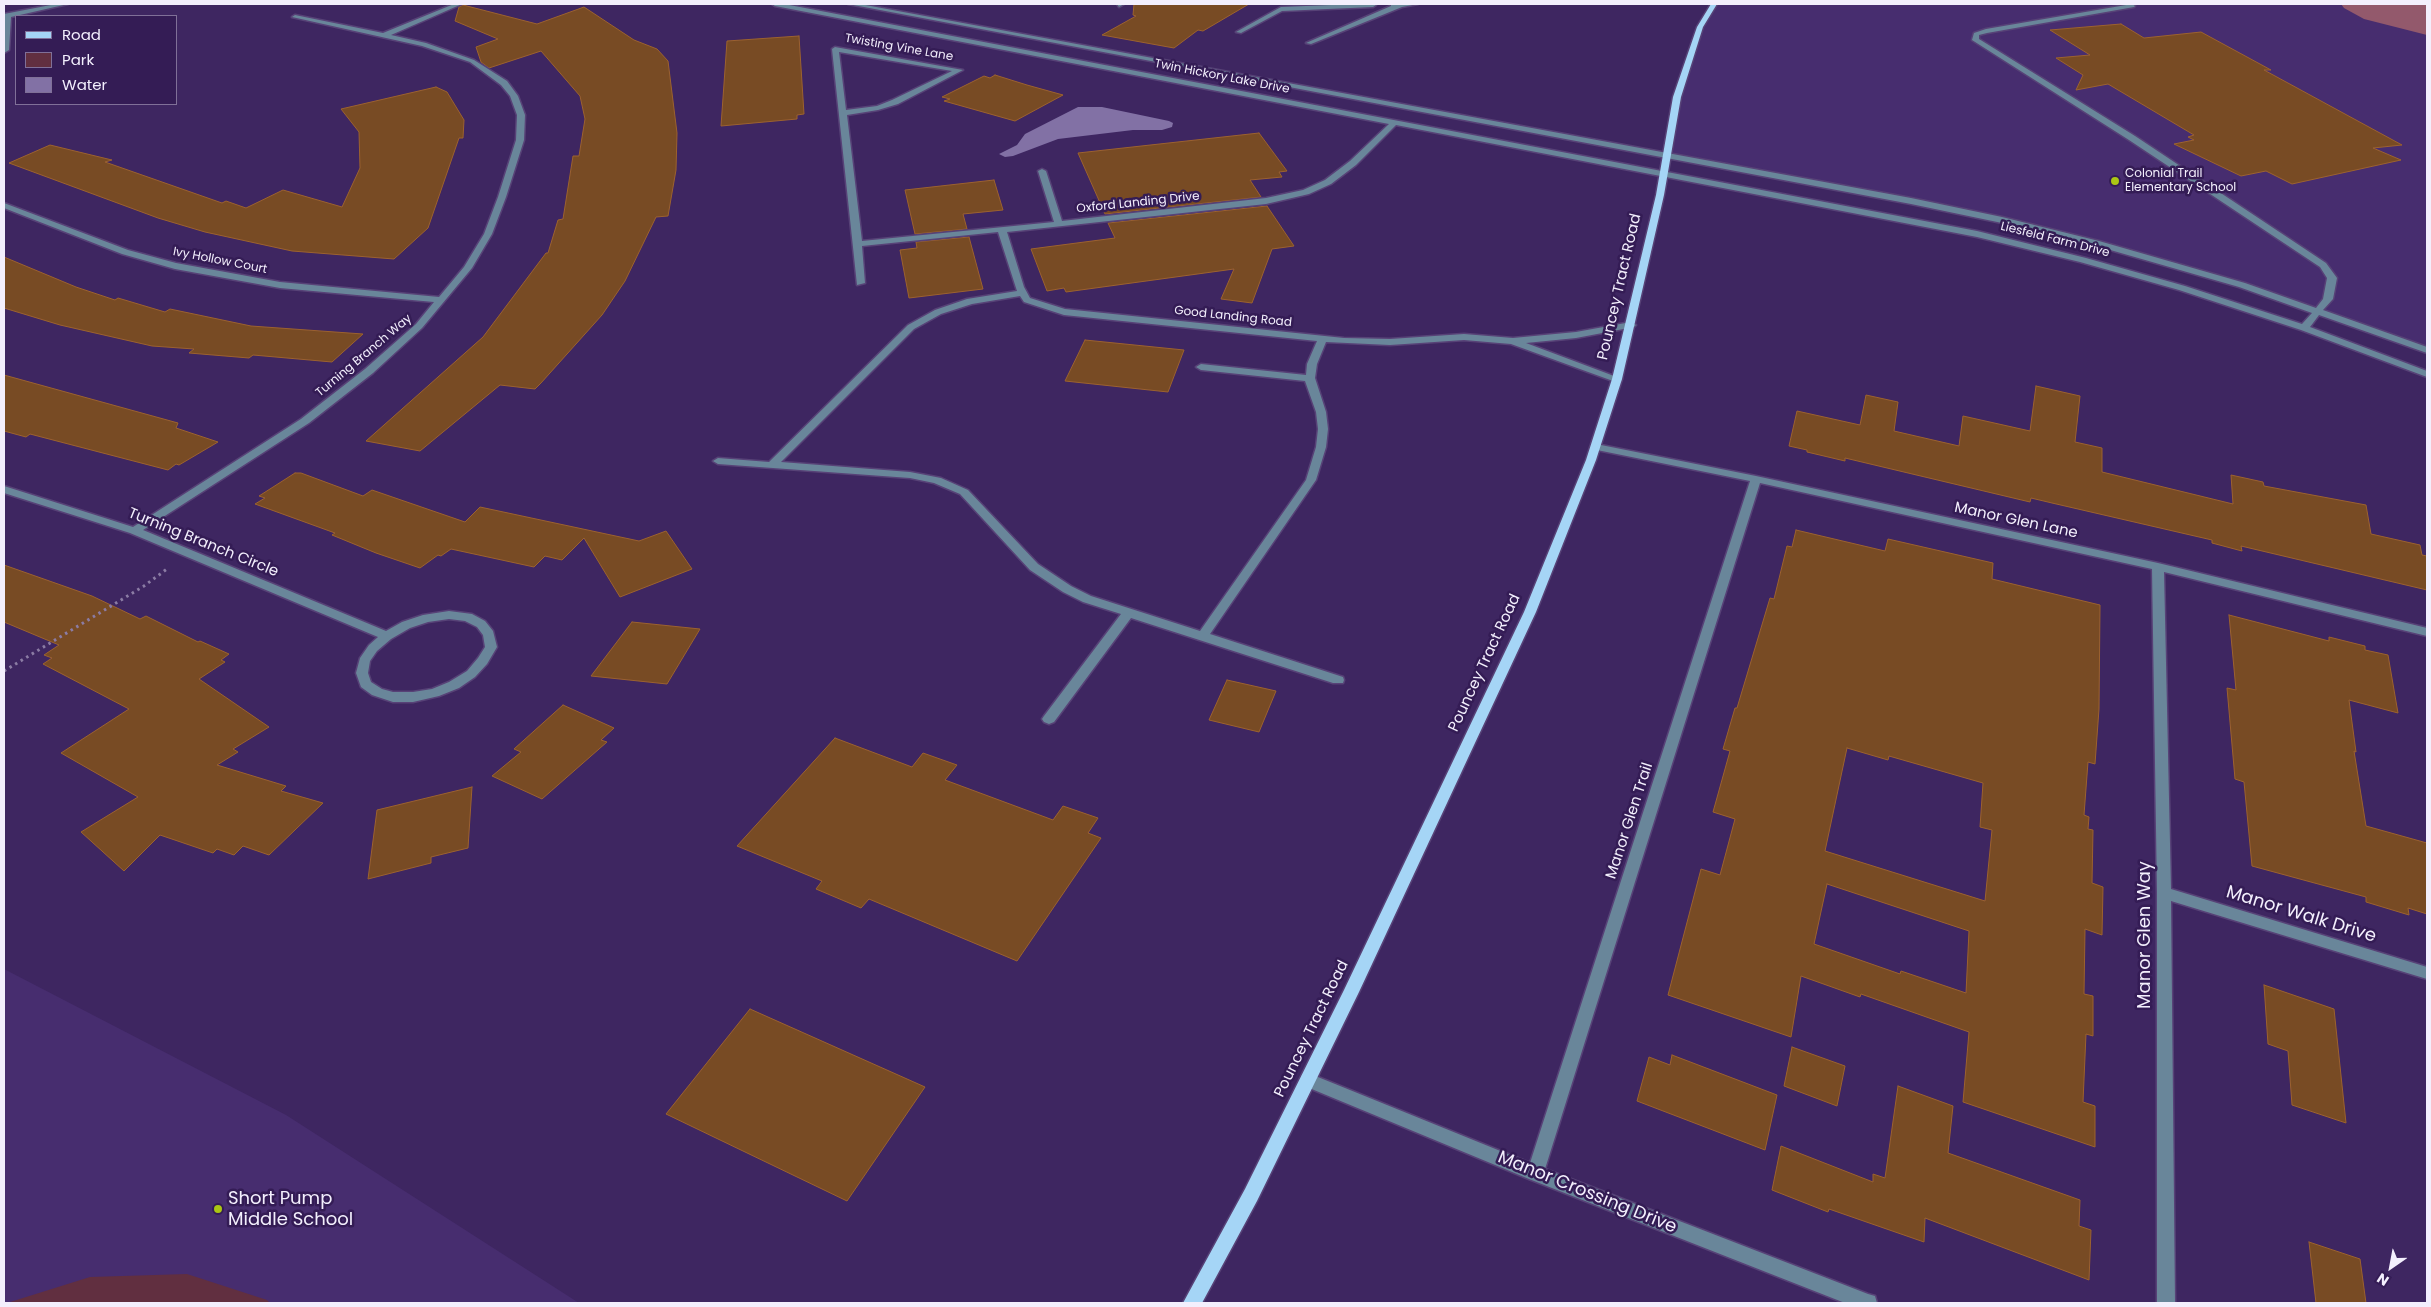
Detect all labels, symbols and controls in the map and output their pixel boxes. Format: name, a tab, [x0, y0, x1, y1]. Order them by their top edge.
legend	[15, 15, 178, 105]
text: Road	[62, 24, 101, 45]
street label: Twisting Vine Lane	[844, 31, 954, 65]
text: Park	[62, 49, 94, 70]
street label: Twin Hickory Lake Drive	[1153, 57, 1291, 97]
text: Water	[62, 74, 107, 95]
place label: Colonial Trail Elementary School	[2125, 167, 2236, 195]
marker: Colonial Trail Elementary School	[2109, 175, 2121, 187]
street label: Oxford Landing Drive	[1076, 189, 1200, 217]
street label: Pouncey Tract Road	[1594, 212, 1646, 362]
street label: Liesfeld Farm Drive	[1999, 219, 2111, 261]
street label: Ivy Hollow Court	[172, 245, 268, 277]
street label: Good Landing Road	[1173, 304, 1293, 330]
street label: Turning Branch Way	[313, 312, 415, 400]
street label: Manor Glen Lane	[1953, 499, 2079, 543]
street label: Turning Branch Circle	[125, 505, 281, 581]
street label: Pouncey Tract Road	[1445, 591, 1525, 735]
street label: Manor Glen Trail	[1603, 761, 1657, 881]
street label: Manor Glen Way	[2134, 861, 2156, 1009]
street label: Manor Walk Drive	[2223, 882, 2379, 948]
street label: Pouncey Tract Road	[1271, 958, 1353, 1100]
street label: Manor Crossing Drive	[1494, 1147, 1680, 1239]
place label: Short Pump Middle School	[228, 1188, 353, 1230]
marker: Short Pump Middle School	[212, 1203, 224, 1215]
north arrow	[2366, 1242, 2416, 1292]
text: N	[2373, 1268, 2393, 1291]

